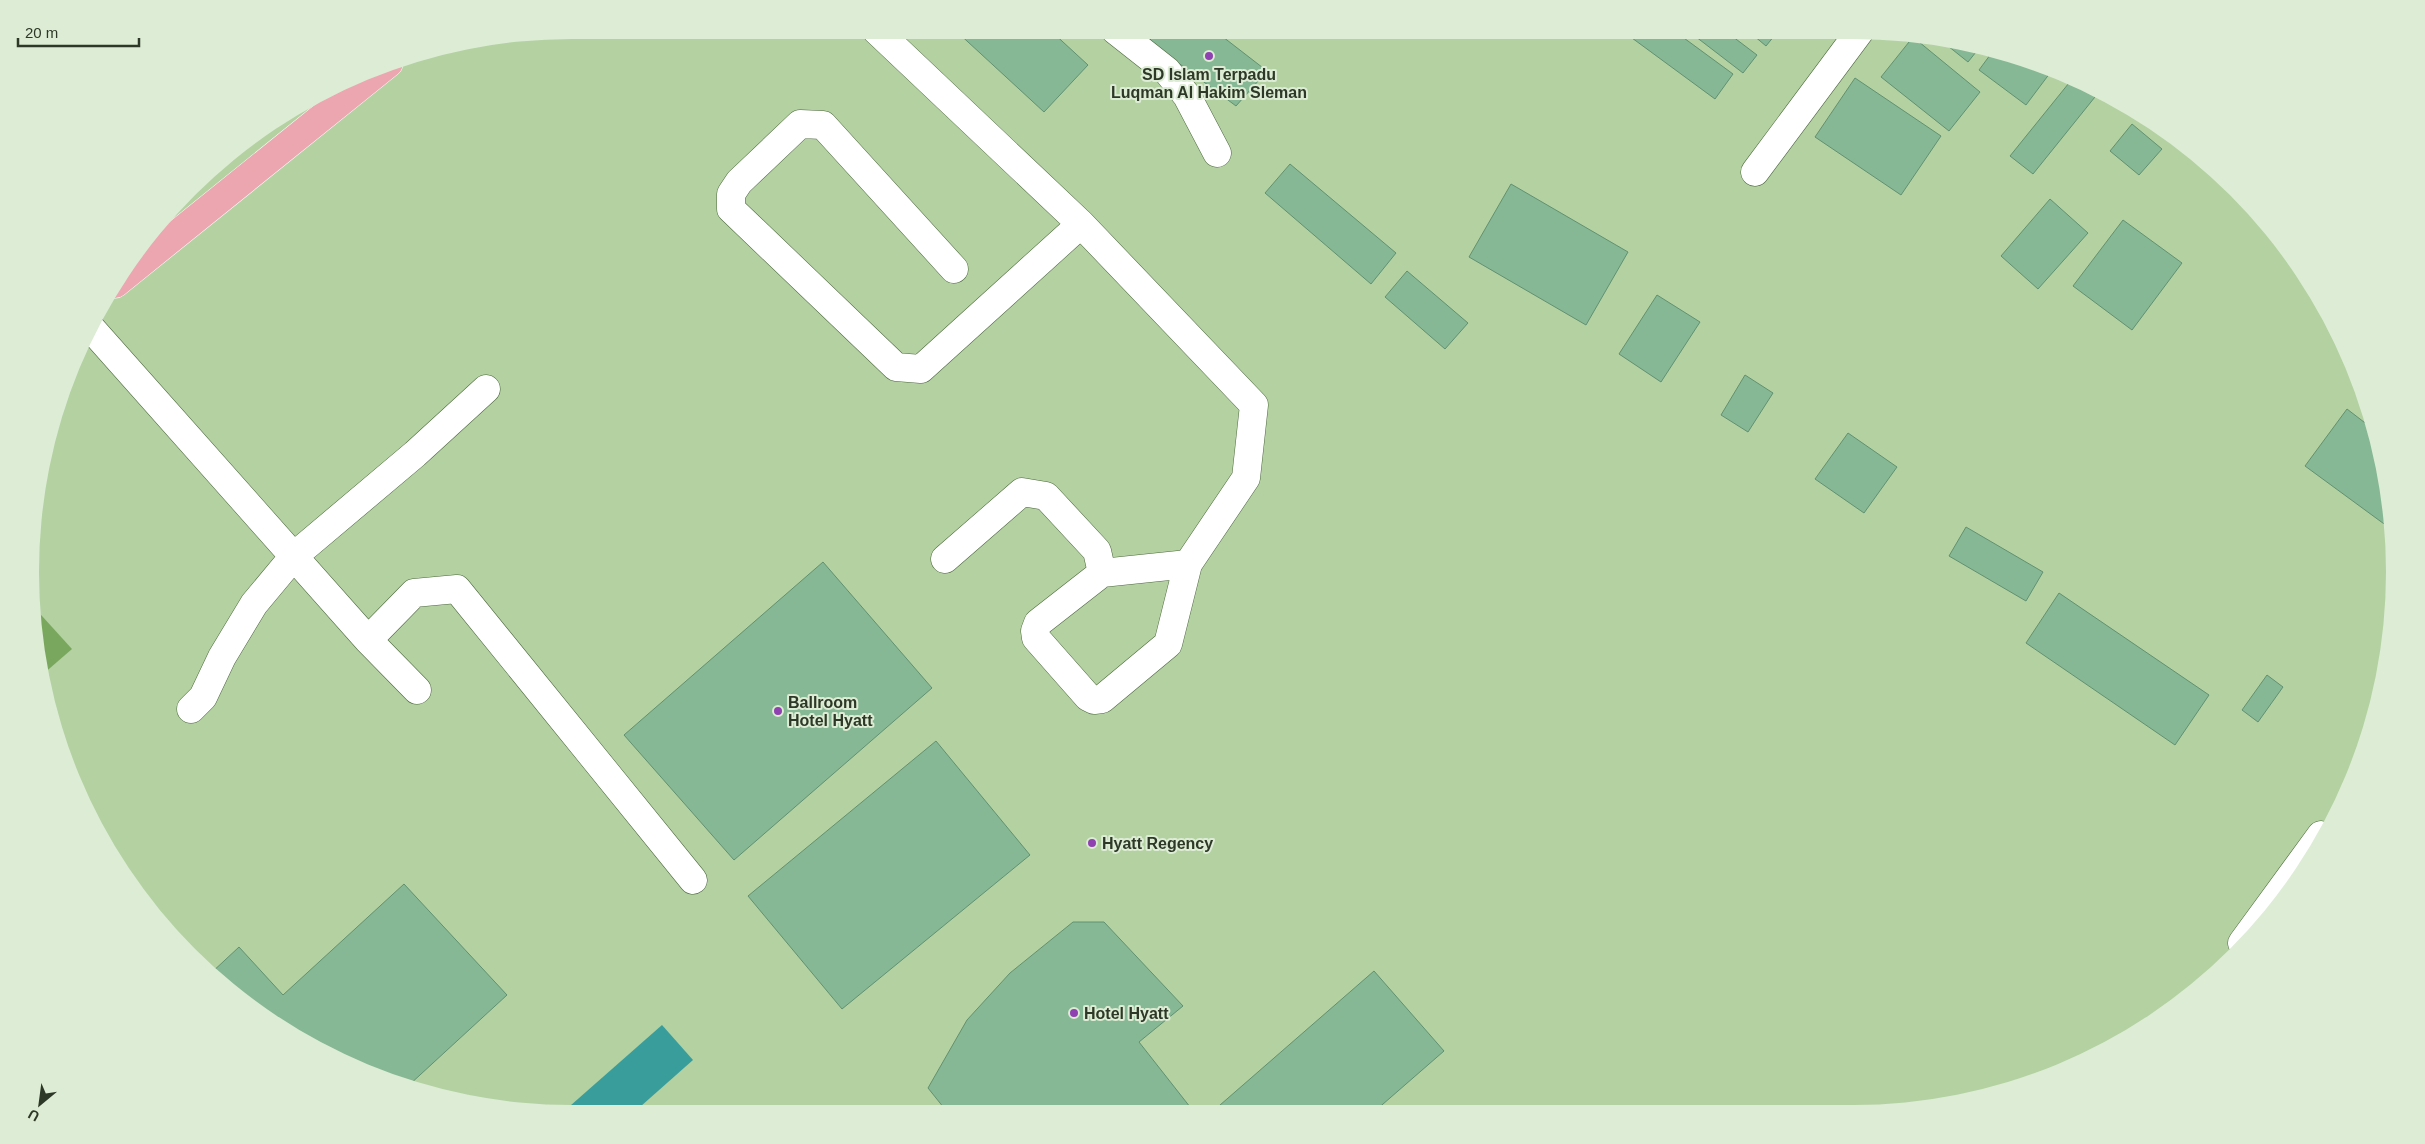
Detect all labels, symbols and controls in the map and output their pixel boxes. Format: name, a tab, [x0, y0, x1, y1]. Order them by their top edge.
scale bar	[18, 15, 139, 47]
text: 20 m	[25, 24, 58, 41]
marker: SD Islam Terpadu Luqman Al Hakim Sleman	[1203, 50, 1215, 62]
place label: SD Islam Terpadu Luqman Al Hakim Sleman	[1111, 66, 1307, 101]
place label: Ballroom Hotel Hyatt	[788, 694, 873, 729]
marker: Ballroom Hotel Hyatt	[772, 705, 784, 717]
place label: Hyatt Regency	[1102, 835, 1213, 852]
marker: Hyatt Regency	[1086, 837, 1098, 849]
place label: Hotel Hyatt	[1084, 1005, 1169, 1022]
marker: Hotel Hyatt	[1068, 1007, 1080, 1019]
north arrow	[15, 1079, 65, 1129]
text: U	[25, 1106, 42, 1125]

